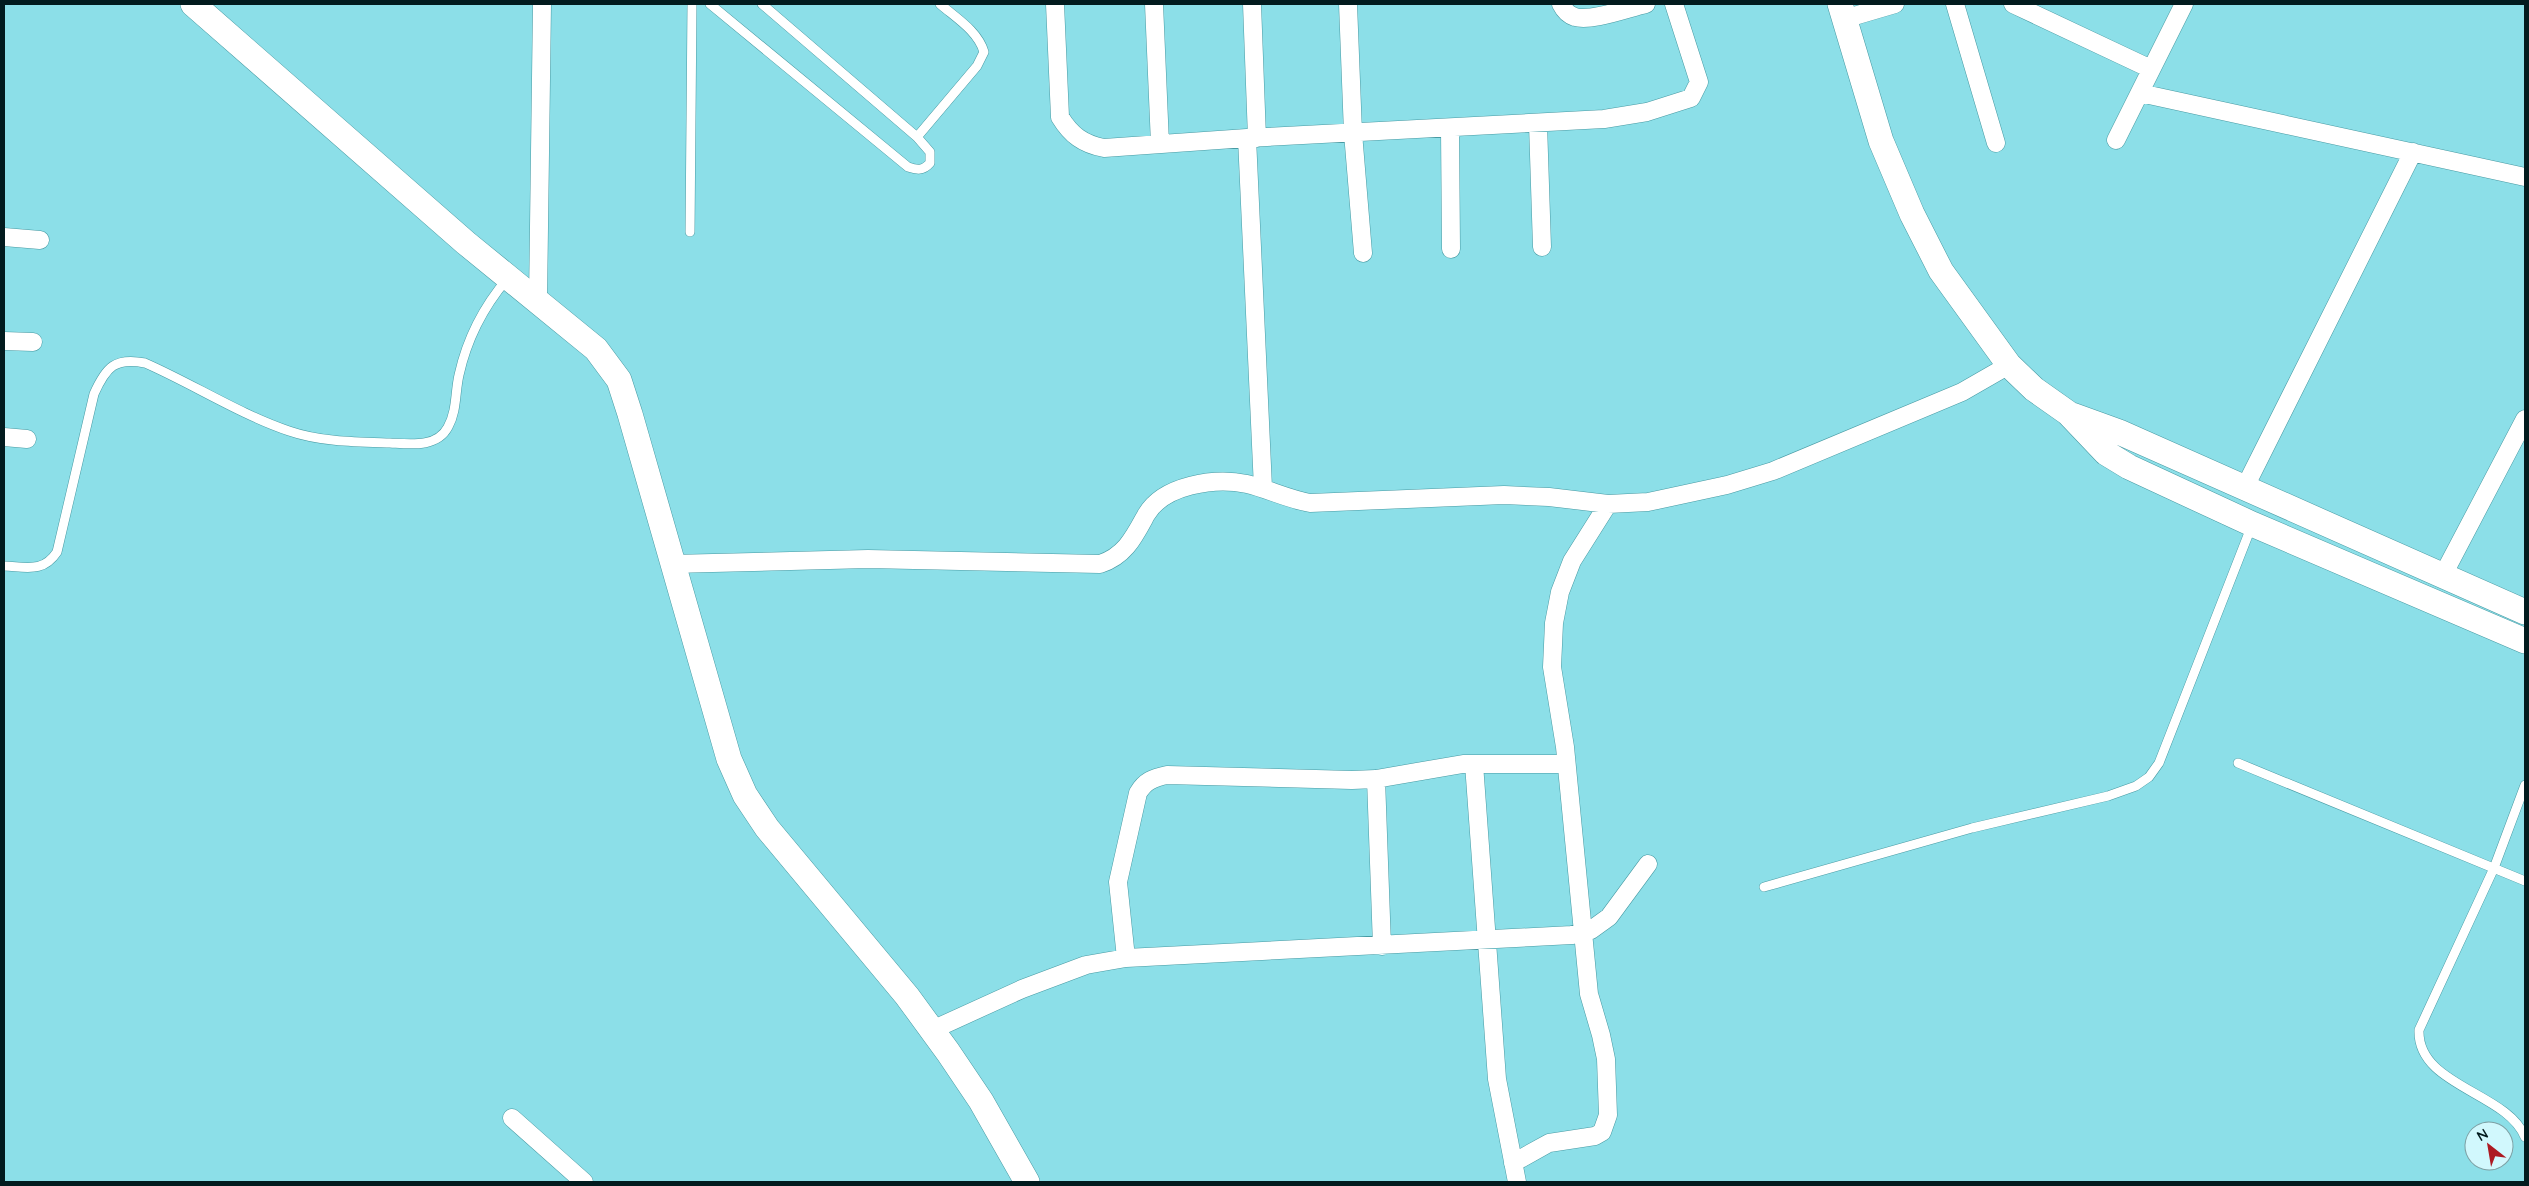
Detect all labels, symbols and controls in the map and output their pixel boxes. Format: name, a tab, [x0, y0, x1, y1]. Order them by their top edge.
north arrow	[2464, 1121, 2514, 1171]
text: N	[2473, 1124, 2491, 1145]

